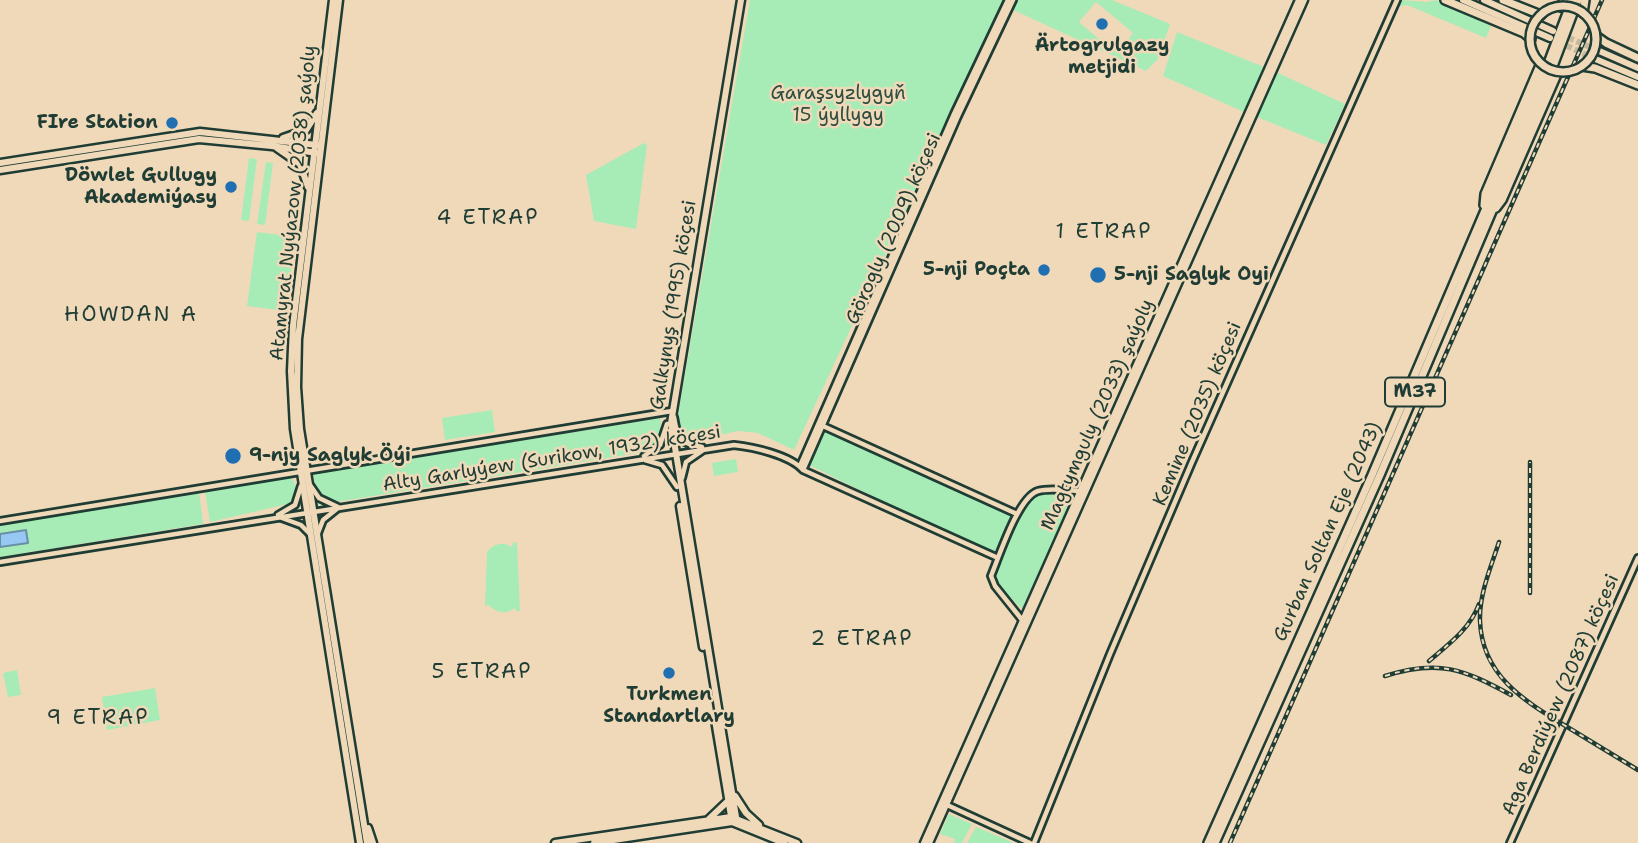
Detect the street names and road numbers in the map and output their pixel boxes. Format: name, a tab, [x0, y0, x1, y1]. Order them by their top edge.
street label: Atamyrat Nyýazow (2038) şaýoly	[266, 44, 322, 362]
street label: Görogly (2009) köçesi	[841, 130, 947, 328]
street label: Galkynyş (1995) köçesi	[646, 199, 702, 411]
street label: Magtymguly (2033) şaýoly	[1037, 296, 1159, 534]
street label: Kemine (2035) köçesi	[1149, 319, 1247, 509]
road number: M37	[1385, 378, 1445, 406]
street label: Gurban Soltan Eje (2043)	[1269, 419, 1387, 645]
street label: Alty Garlyýew (Surikow, 1932) köçesi	[381, 421, 723, 497]
street label: Aga Berdiýew (2087) köçesi	[1497, 571, 1625, 819]

